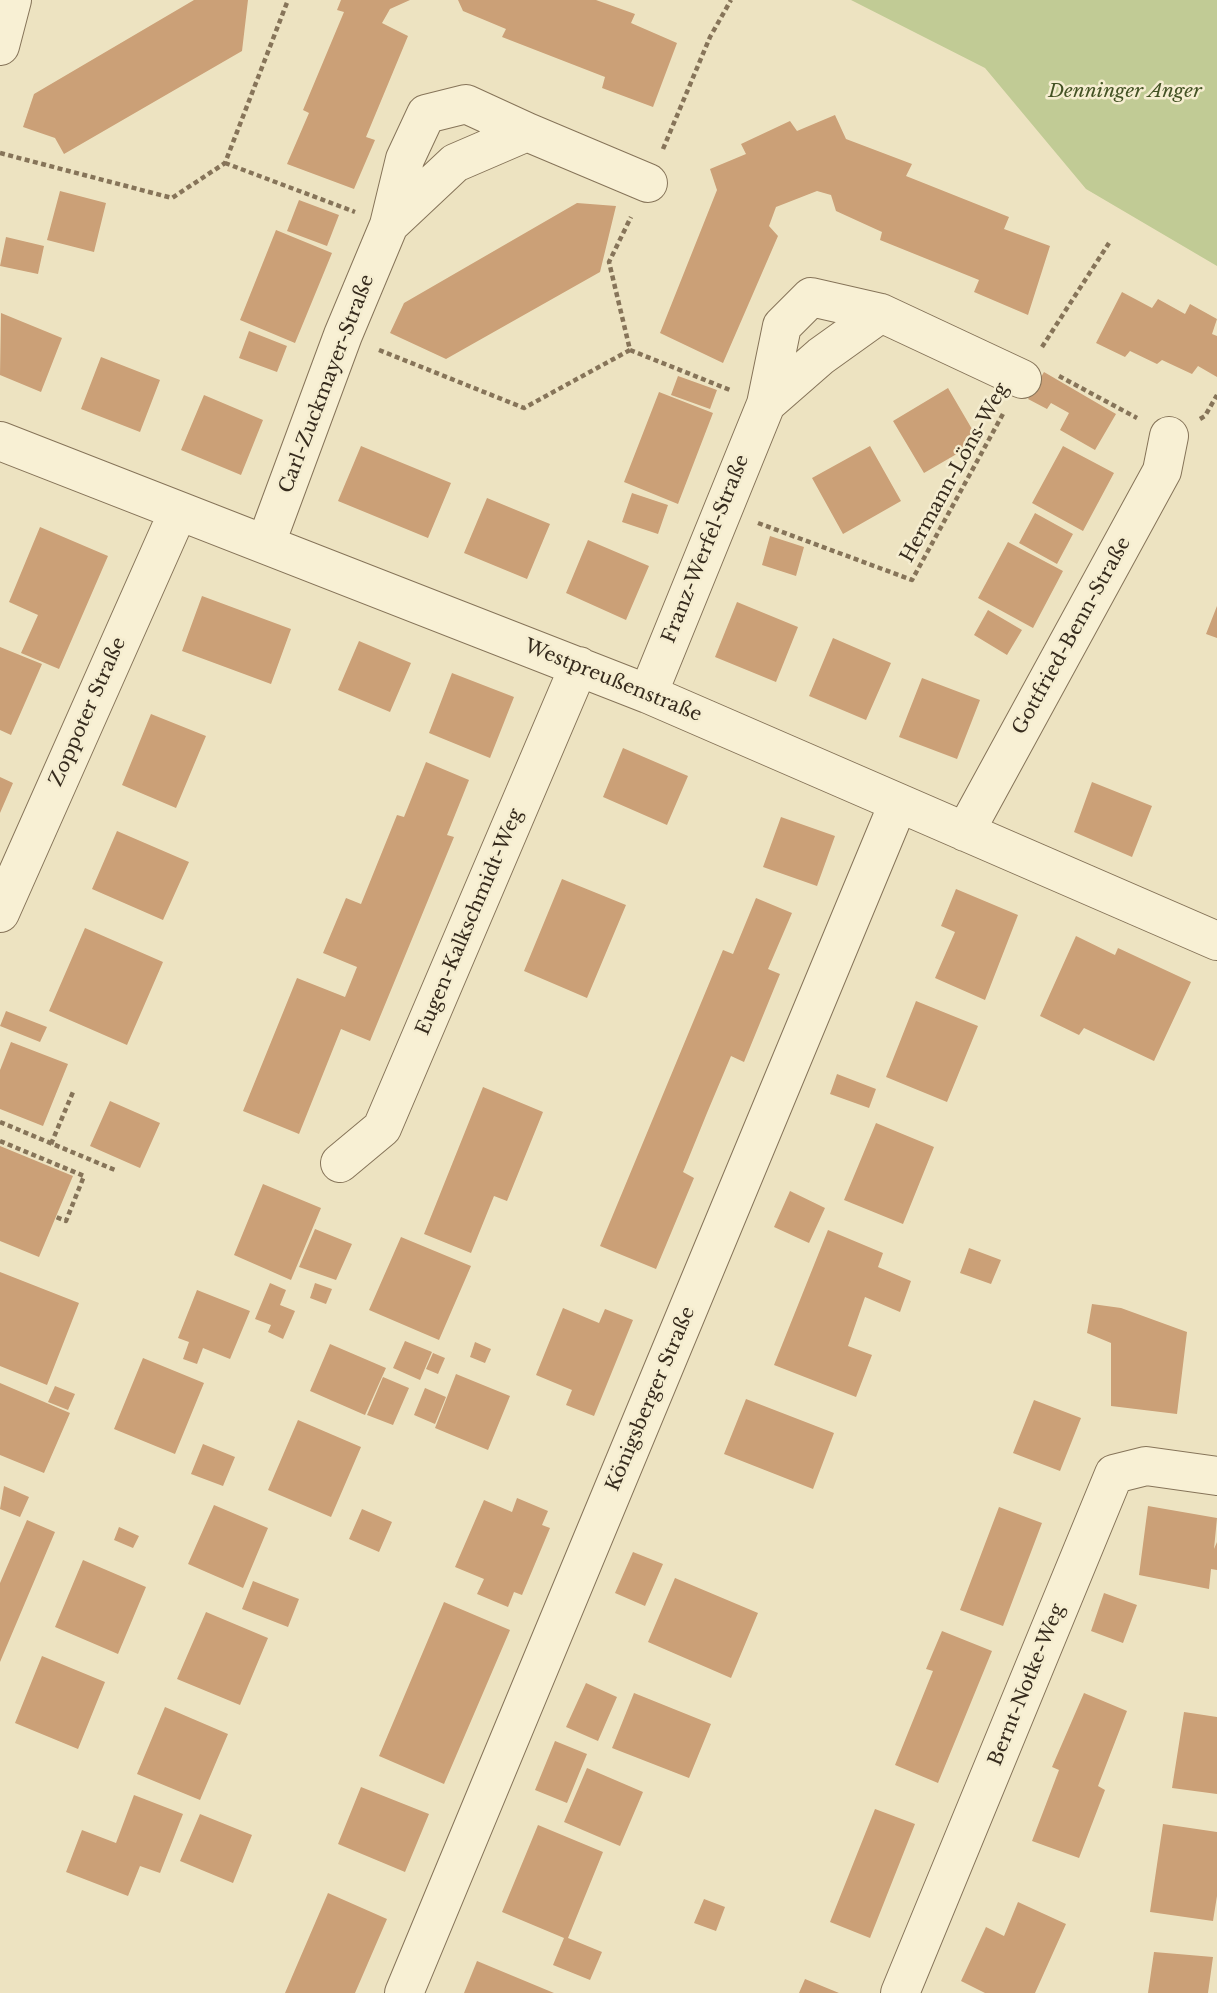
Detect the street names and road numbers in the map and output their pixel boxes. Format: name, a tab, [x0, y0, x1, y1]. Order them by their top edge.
street label: Carl-Zuckmayer-Straße	[275, 272, 379, 496]
street label: Hermann-Löns-Weg	[896, 379, 1014, 567]
street label: Franz-Werfel-Straße	[658, 452, 754, 646]
street label: Gottfried-Benn-Straße	[1008, 533, 1136, 739]
street label: Zoppoter Straße	[45, 634, 131, 790]
street label: Westpreußenstraße	[521, 635, 705, 727]
street label: Eugen-Kalkschmidt-Weg	[412, 805, 528, 1039]
street label: Königsberger Straße	[602, 1303, 700, 1495]
street label: Bernt-Notke-Weg	[984, 1601, 1070, 1769]

